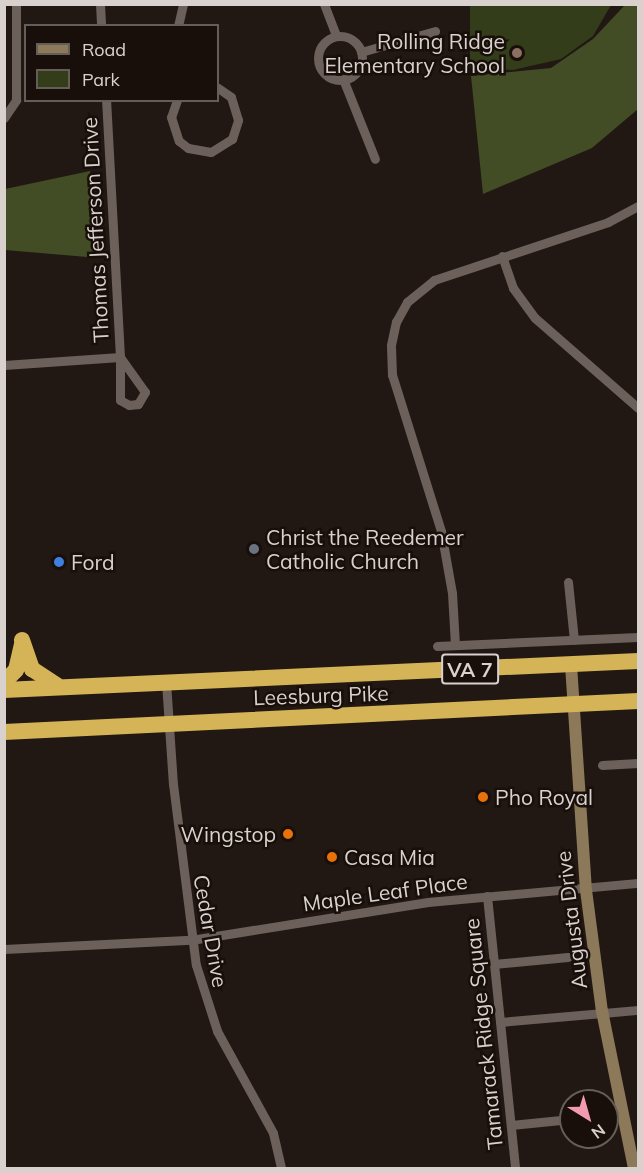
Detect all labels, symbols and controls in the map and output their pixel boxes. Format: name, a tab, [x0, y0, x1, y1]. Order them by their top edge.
legend	[24, 24, 219, 102]
place label: Rolling Ridge Elementary School	[324, 28, 505, 78]
text: Road	[82, 38, 126, 61]
marker: Rolling Ridge Elementary School	[510, 46, 524, 60]
text: Park	[82, 68, 120, 91]
street label: Thomas Jefferson Drive	[77, 117, 113, 343]
place label: Christ the Reedemer Catholic Church	[266, 524, 464, 574]
marker: Christ the Reedemer Catholic Church	[247, 542, 261, 556]
place label: Ford	[71, 549, 114, 575]
marker: Ford	[52, 555, 66, 569]
road number: VA 7	[440, 652, 500, 686]
street label: Leesburg Pike	[253, 680, 389, 710]
place label: Pho Royal	[495, 784, 593, 810]
marker: Pho Royal	[476, 790, 490, 804]
place label: Wingstop	[181, 821, 276, 847]
marker: Wingstop	[281, 827, 295, 841]
place label: Casa Mia	[344, 844, 435, 870]
marker: Casa Mia	[325, 850, 339, 864]
street label: Augusta Drive	[550, 850, 592, 990]
street label: Maple Leaf Place	[301, 868, 469, 916]
street label: Cedar Drive	[189, 873, 233, 989]
street label: Tamarack Ridge Square	[458, 917, 508, 1151]
north arrow	[559, 1089, 619, 1149]
text: N	[588, 1120, 609, 1143]

